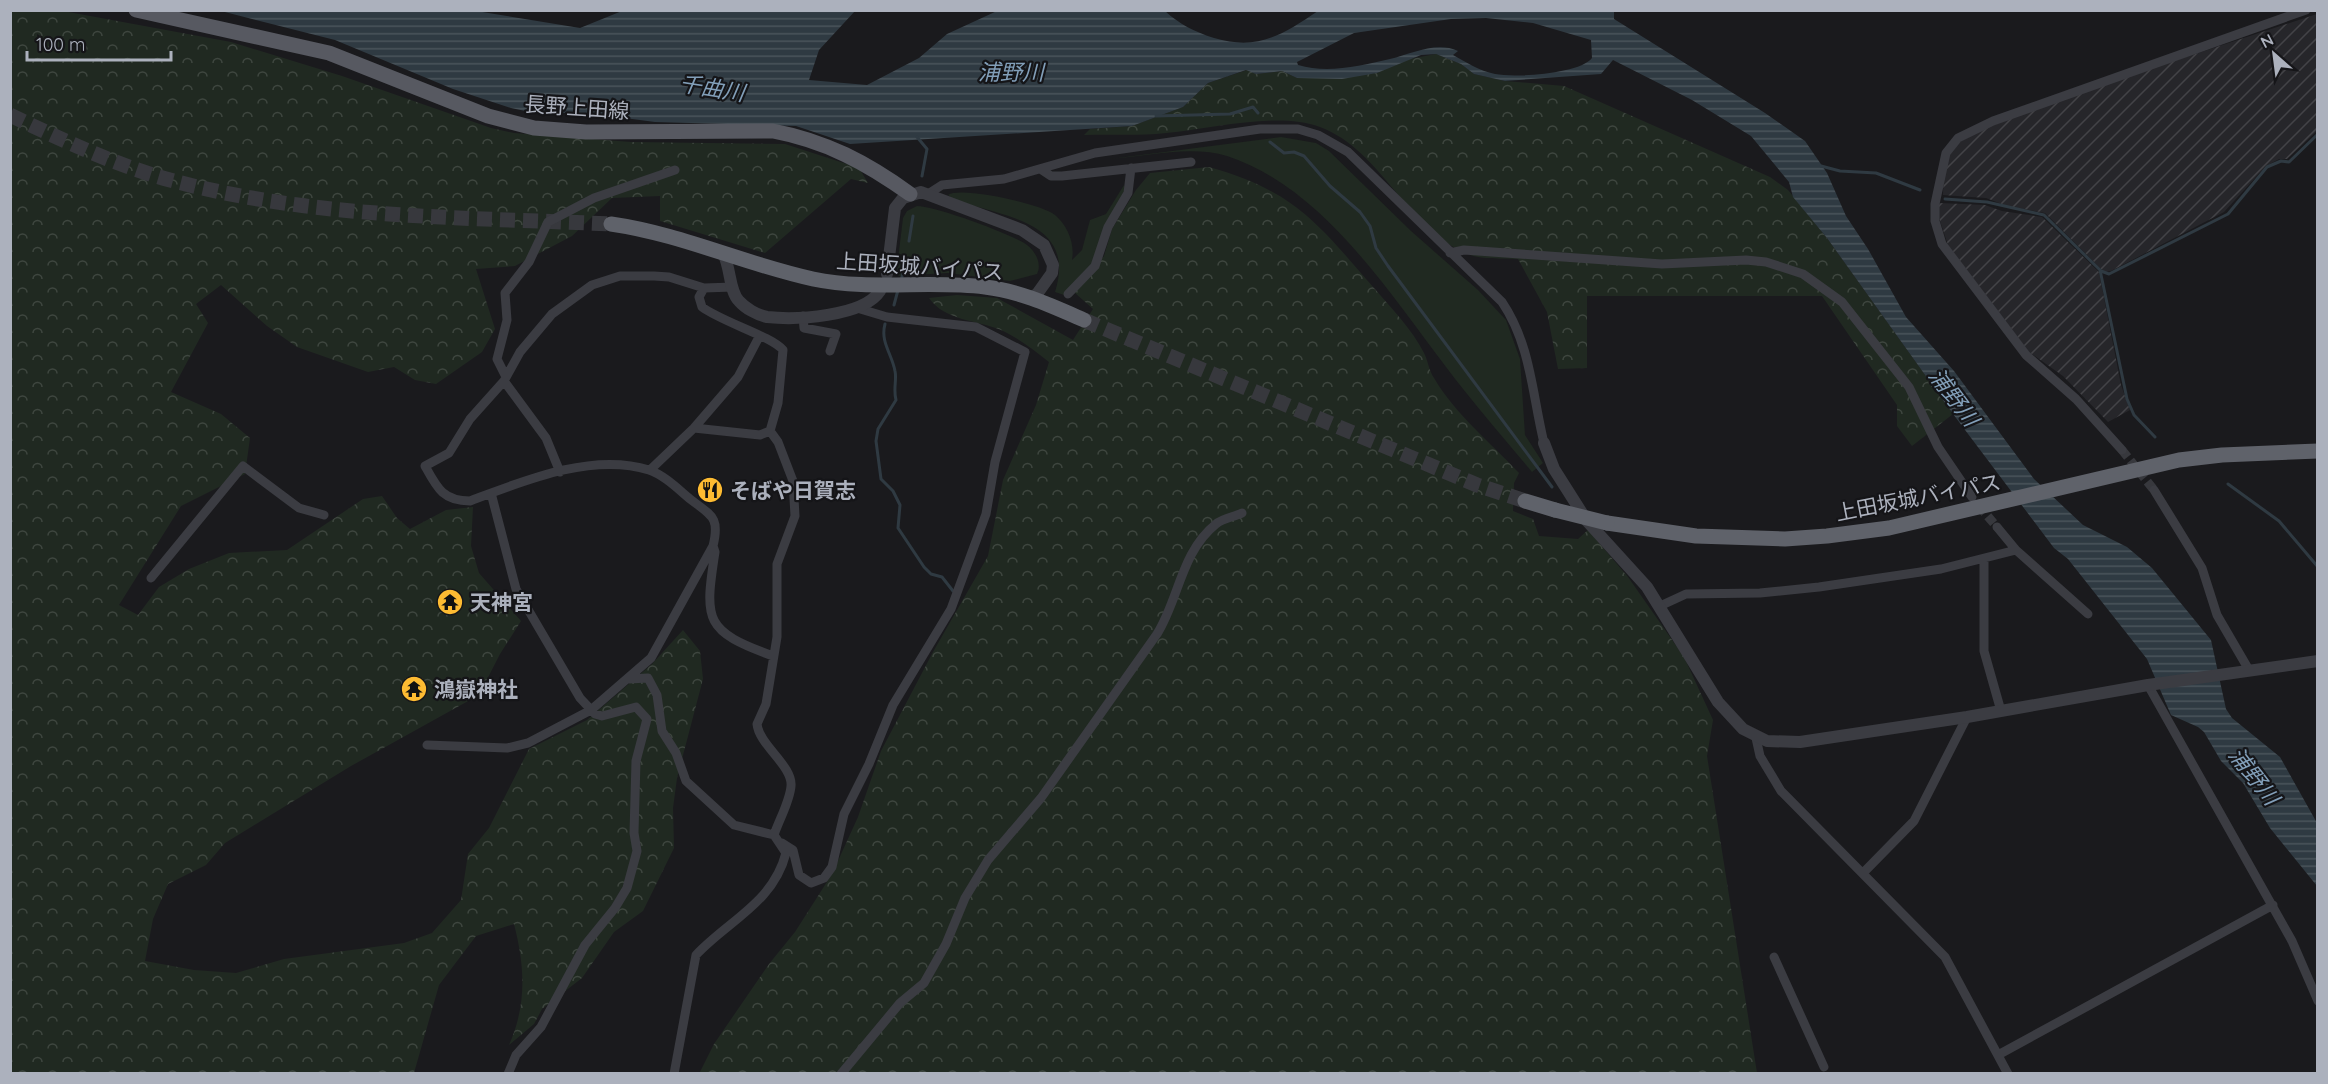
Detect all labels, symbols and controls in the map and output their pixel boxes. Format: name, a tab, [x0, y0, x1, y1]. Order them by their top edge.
scale bar	[27, 24, 171, 62]
north arrow	[2244, 24, 2304, 84]
text: N	[2257, 29, 2277, 52]
text: 100 m	[36, 33, 85, 56]
water label: 浦野川	[978, 58, 1046, 86]
water label: 千曲川	[677, 69, 749, 107]
street label: 長野上田線	[524, 90, 630, 124]
street label: 上田坂城バイパス	[836, 247, 1004, 285]
water label: 浦野川	[1923, 362, 1986, 433]
street label: 上田坂城バイパス	[1833, 468, 2003, 526]
restaurant icon: そばや日賀志	[695, 475, 725, 505]
place label: そばや日賀志	[730, 477, 856, 503]
temple icon: 天神宮	[435, 587, 465, 617]
place label: 天神宮	[470, 589, 533, 615]
temple icon: 鴻嶽神社	[399, 674, 429, 704]
place label: 鴻嶽神社	[434, 676, 518, 702]
water label: 浦野川	[2223, 741, 2287, 812]

